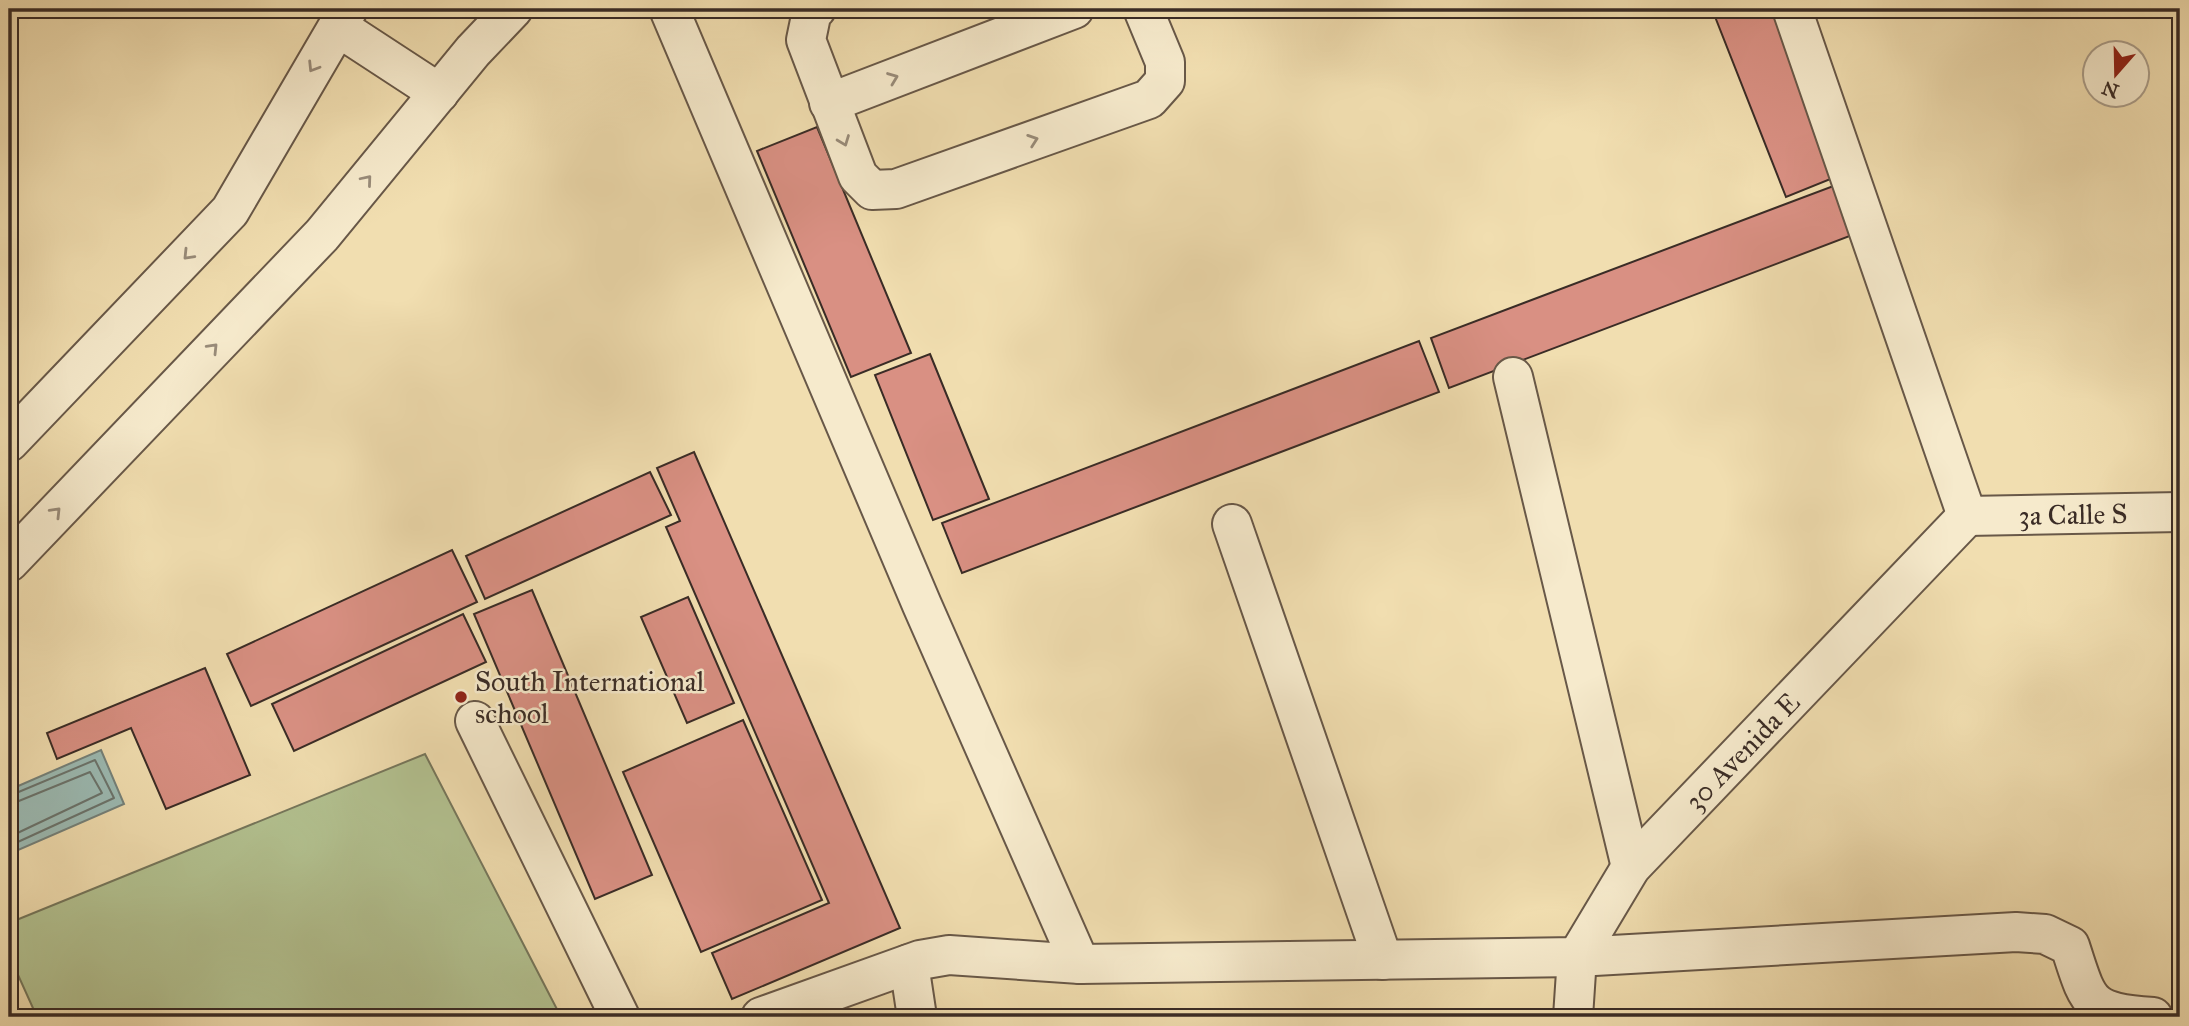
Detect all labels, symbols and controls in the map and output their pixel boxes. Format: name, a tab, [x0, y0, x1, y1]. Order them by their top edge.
north arrow	[2080, 38, 2150, 108]
one-way arrow	[308, 60, 321, 73]
one-way arrow	[886, 73, 898, 87]
text: N	[2099, 76, 2122, 103]
one-way arrow	[835, 134, 849, 146]
one-way arrow	[1026, 135, 1038, 149]
one-way arrow	[359, 176, 371, 189]
one-way arrow	[183, 247, 196, 260]
one-way arrow	[205, 343, 218, 356]
street label: 3a Calle S	[2018, 496, 2128, 533]
one-way arrow	[47, 507, 60, 520]
place label: South International school	[475, 664, 705, 731]
street label: 30 Avenida E	[1677, 685, 1807, 818]
marker: South International school	[453, 689, 469, 705]

